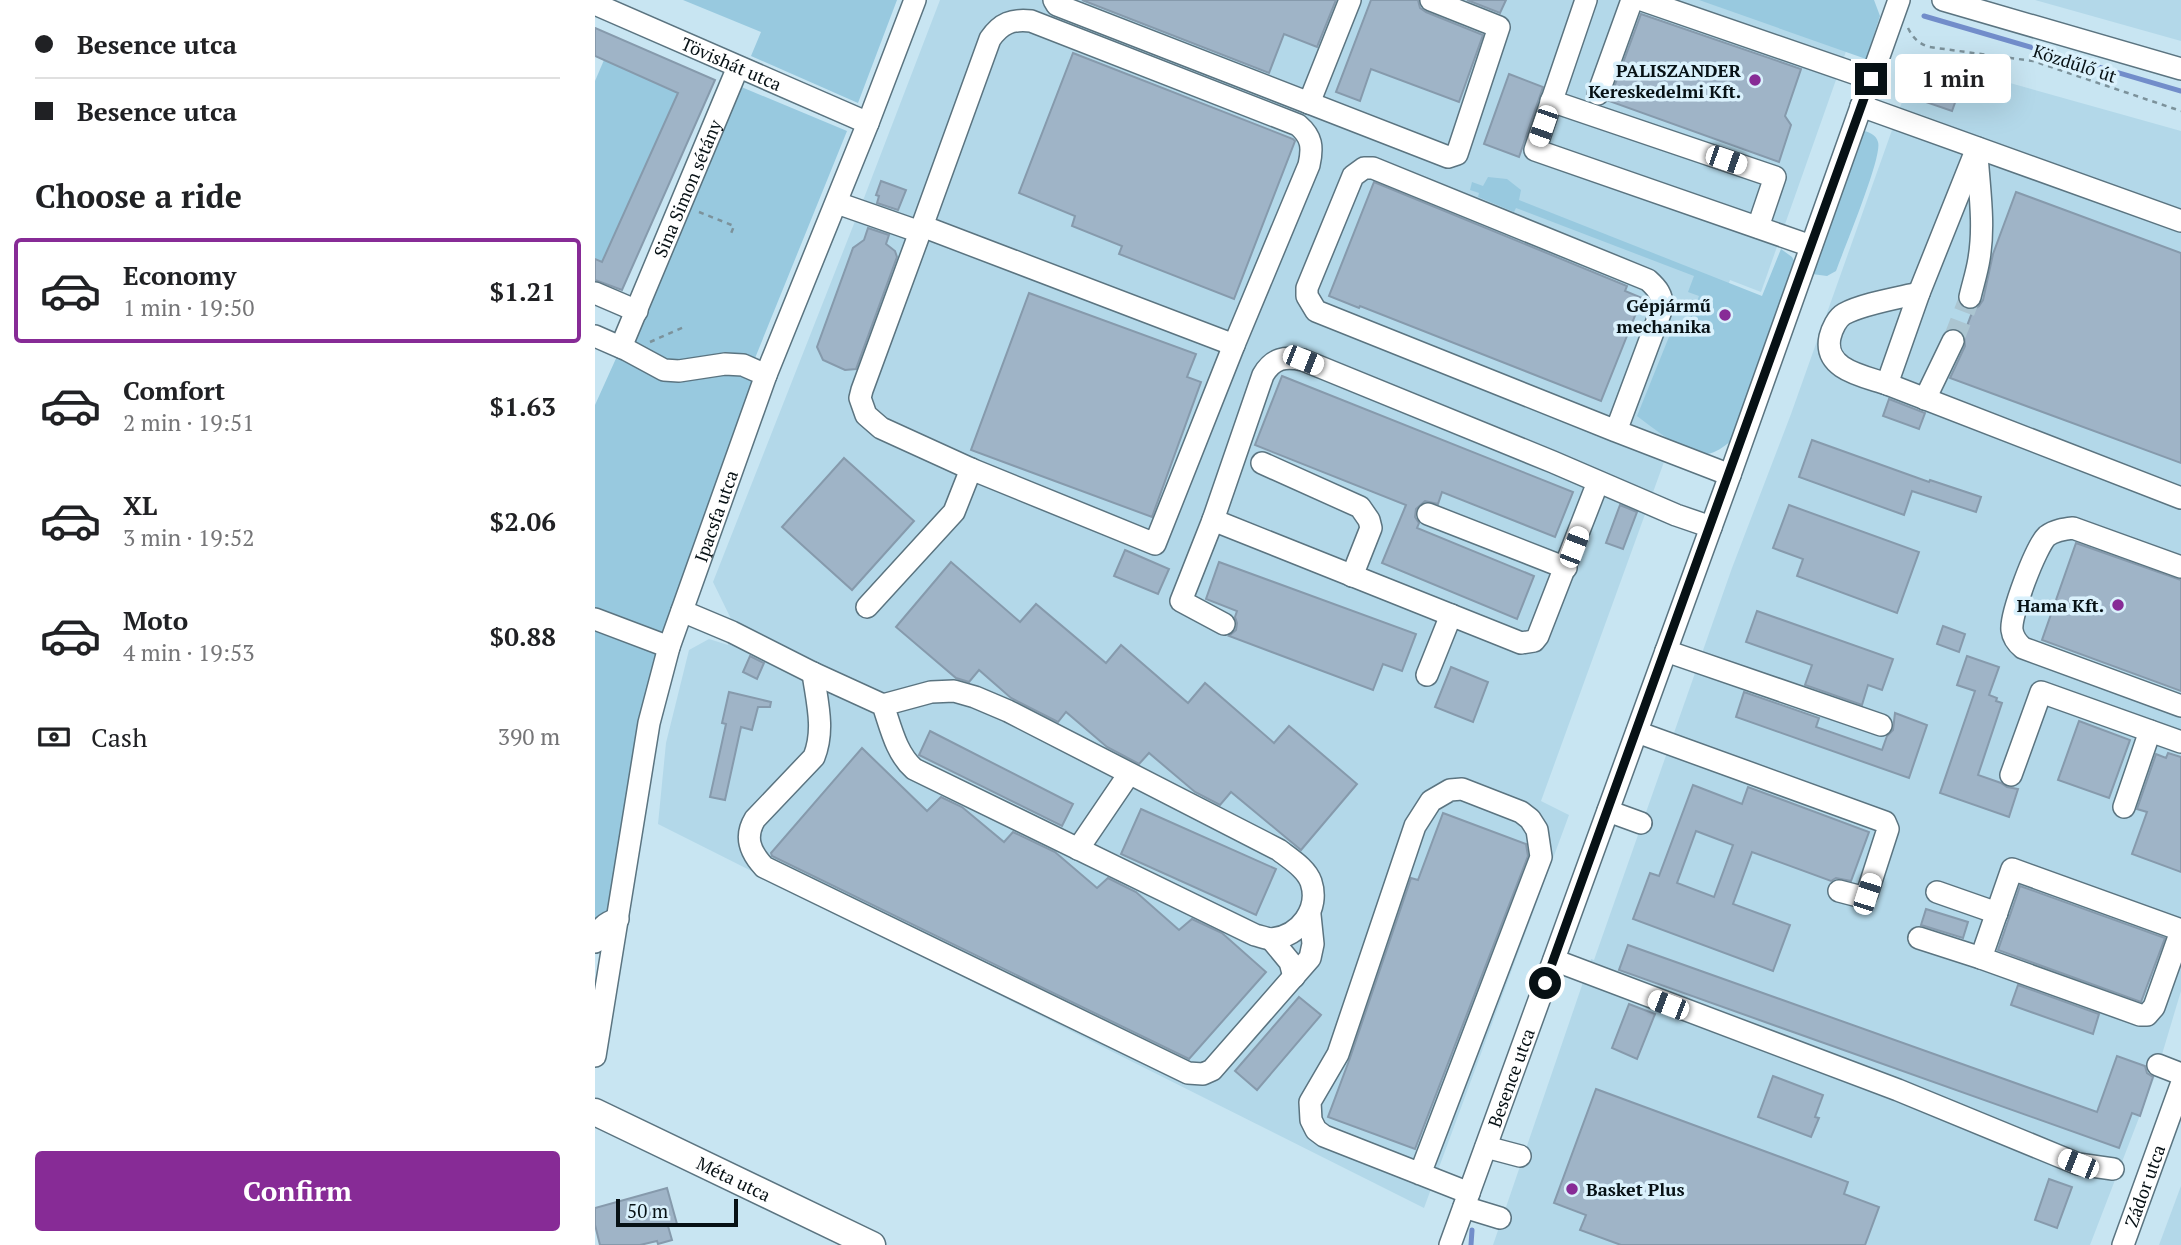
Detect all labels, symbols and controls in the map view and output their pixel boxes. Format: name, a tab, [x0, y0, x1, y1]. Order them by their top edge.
text: Besence utca	[77, 27, 237, 61]
street label: Tövishát utca	[678, 31, 786, 96]
street label: Közdűlő út	[2030, 38, 2120, 88]
callout: 1 min	[1895, 55, 2011, 104]
place label: PALISZANDER Kereskedelmi Kft.	[1588, 58, 1741, 103]
route end	[1855, 63, 1887, 95]
text: 1 min	[1922, 63, 1984, 94]
marker: PALISZANDER Kereskedelmi Kft.	[1747, 72, 1763, 88]
text: Besence utca	[77, 94, 237, 128]
car	[1527, 103, 1560, 149]
street label: Sina Simon sétány	[648, 115, 727, 261]
car	[1703, 143, 1750, 177]
text: Choose a ride	[35, 175, 242, 217]
text: Economy	[123, 258, 236, 292]
icon: car	[39, 259, 102, 322]
text: $1.21	[490, 274, 556, 308]
text: 1 min · 19:50	[123, 292, 255, 323]
place label: Gépjármű mechanika	[1616, 293, 1711, 338]
marker: Gépjármű mechanika	[1717, 307, 1733, 323]
car	[1280, 342, 1327, 378]
text: Comfort	[123, 373, 225, 407]
icon: car	[39, 374, 102, 437]
text: $1.63	[490, 389, 556, 423]
text: 2 min · 19:51	[123, 407, 255, 438]
street label: Ipacsfa utca	[688, 467, 743, 565]
text: XL	[123, 488, 157, 522]
icon: car	[39, 489, 102, 552]
text: $2.06	[490, 504, 556, 538]
text: 3 min · 19:52	[123, 522, 255, 553]
car	[1557, 524, 1592, 570]
place label: Hama Kft.	[2017, 593, 2104, 617]
marker: Hama Kft.	[2110, 597, 2126, 613]
text: Moto	[123, 603, 188, 637]
icon: car	[39, 604, 102, 667]
text: $0.88	[490, 619, 556, 653]
text: 4 min · 19:53	[123, 637, 255, 668]
icon: cash	[35, 718, 73, 756]
text: Cash	[91, 720, 147, 754]
text: 390 m	[498, 721, 560, 752]
car	[1851, 871, 1884, 917]
route start	[1529, 967, 1561, 999]
car	[1645, 988, 1692, 1022]
street label: Besence utca	[1482, 1025, 1540, 1131]
street label: Zádor utca	[2119, 1141, 2170, 1230]
car	[2055, 1146, 2102, 1182]
button: Confirm	[35, 1151, 560, 1231]
street label: Méta utca	[693, 1151, 775, 1207]
place label: Basket Plus	[1586, 1177, 1685, 1201]
marker: Basket Plus	[1564, 1181, 1580, 1197]
scale bar	[616, 1196, 739, 1228]
text: 50 m	[627, 1198, 668, 1223]

